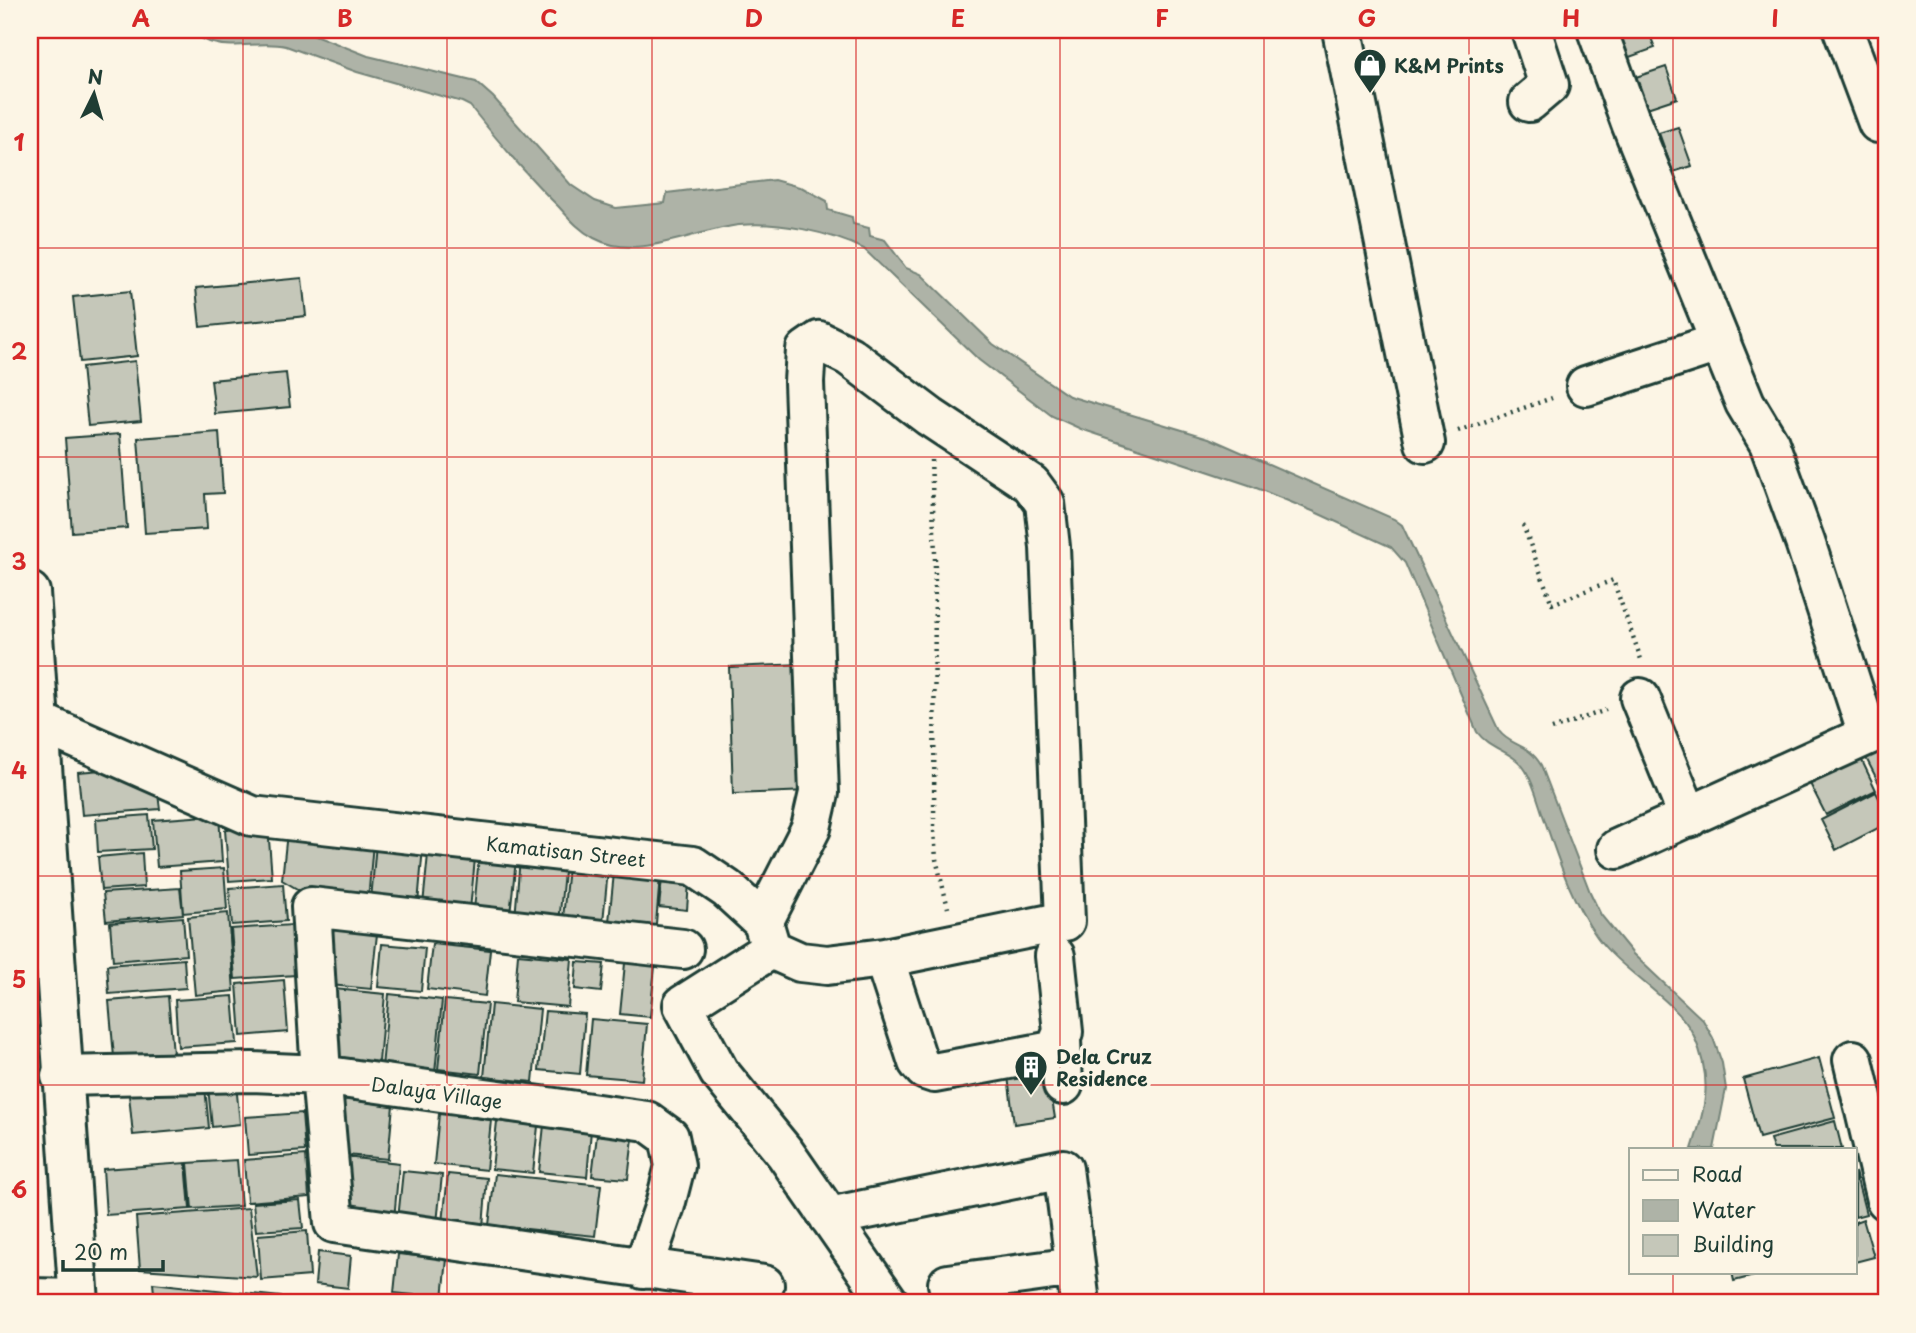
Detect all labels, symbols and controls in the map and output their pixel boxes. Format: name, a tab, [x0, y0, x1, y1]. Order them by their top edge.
text: A	[132, 0, 150, 35]
text: B	[337, 0, 353, 35]
text: C	[540, 0, 558, 35]
text: D	[745, 0, 763, 35]
text: E	[951, 0, 965, 35]
text: F	[1155, 0, 1169, 35]
text: G	[1358, 0, 1376, 35]
text: H	[1562, 0, 1580, 35]
text: I	[1771, 0, 1779, 35]
shop icon: K&M Prints	[1351, 46, 1389, 95]
place label: K&M Prints	[1394, 51, 1504, 79]
north arrow	[60, 60, 130, 130]
text: N	[87, 61, 104, 91]
text: 1	[14, 124, 25, 159]
text: 2	[11, 333, 27, 368]
text: 3	[11, 543, 27, 578]
text: 4	[11, 752, 27, 787]
street label: Kamatisan Street	[485, 829, 647, 873]
text: 5	[12, 961, 26, 996]
place label: Dela Cruz Residence	[1056, 1042, 1152, 1092]
building icon: Dela Cruz Residence	[1012, 1048, 1050, 1097]
street label: Dalaya Village	[370, 1069, 504, 1115]
legend	[1629, 1148, 1856, 1274]
text: Road	[1692, 1157, 1743, 1189]
text: 6	[11, 1171, 27, 1206]
text: Water	[1692, 1193, 1756, 1225]
text: Building	[1692, 1227, 1774, 1259]
scale bar	[63, 1228, 163, 1272]
text: 20 m	[74, 1235, 128, 1267]

